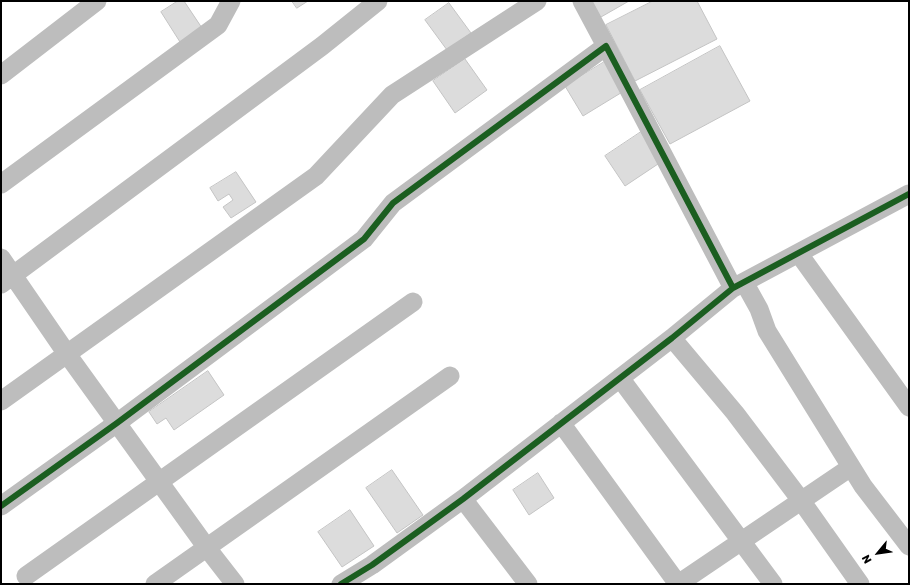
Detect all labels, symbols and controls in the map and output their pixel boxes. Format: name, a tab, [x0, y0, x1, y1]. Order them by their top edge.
north arrow	[858, 533, 898, 573]
text: N	[859, 552, 875, 566]

